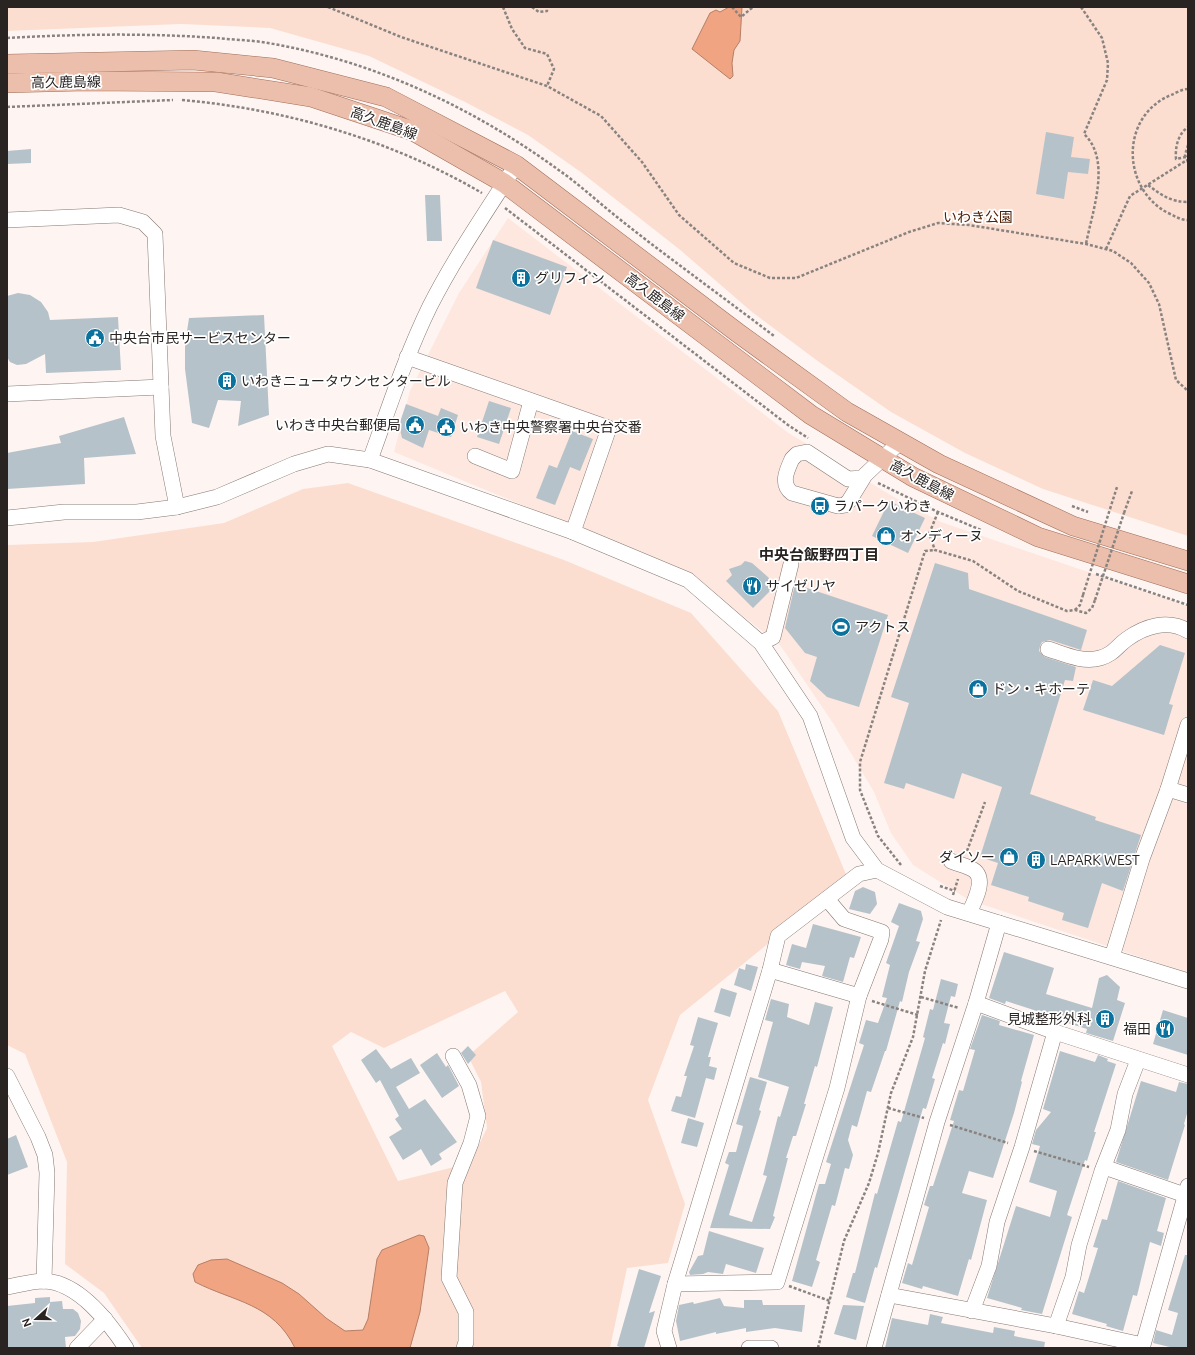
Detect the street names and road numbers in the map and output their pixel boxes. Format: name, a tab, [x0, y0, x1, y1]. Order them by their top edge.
street label: 高久鹿島線	[31, 73, 101, 91]
street label: 高久鹿島線	[348, 104, 420, 142]
street label: 高久鹿島線	[622, 270, 688, 324]
street label: 高久鹿島線	[887, 457, 957, 503]

